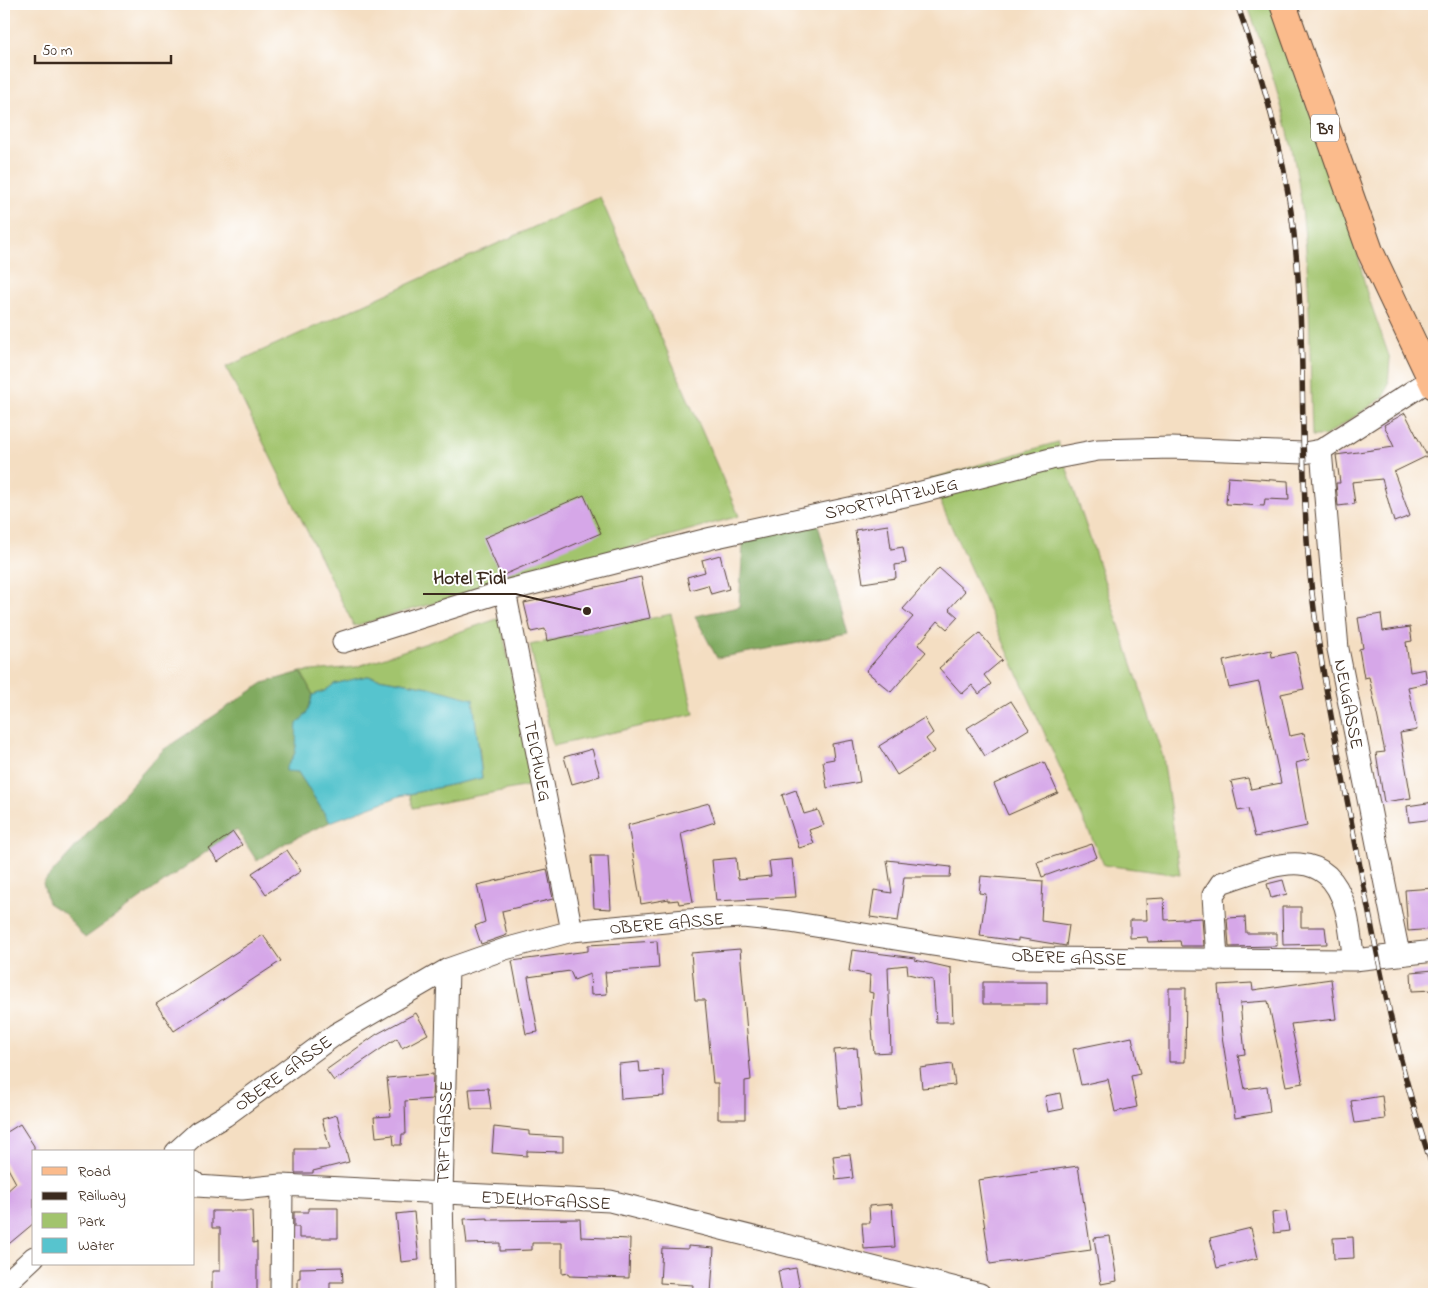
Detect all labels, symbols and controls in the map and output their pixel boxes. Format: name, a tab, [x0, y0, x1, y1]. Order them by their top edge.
scale bar	[35, 32, 171, 64]
text: 50 m	[42, 40, 73, 62]
road number: B9	[1311, 115, 1339, 142]
street label: SPORTPLATZWEG	[822, 472, 960, 528]
callout: Hotel Fidi	[423, 560, 516, 594]
text: Hotel Fidi	[433, 566, 507, 593]
street label: NEUGASSE	[1326, 657, 1368, 752]
street label: TEICHWEG	[515, 719, 557, 804]
street label: OBERE GASSE	[609, 907, 726, 943]
street label: OBERE GASSE	[1011, 944, 1127, 974]
street label: OBERE GASSE	[230, 1030, 339, 1119]
street label: TRIFTGASSE	[431, 1080, 461, 1184]
legend	[32, 1150, 195, 1266]
text: Road	[78, 1161, 111, 1183]
text: Railway	[78, 1185, 126, 1208]
street label: EDELHOFGASSE	[480, 1186, 612, 1218]
text: Park	[78, 1211, 106, 1233]
text: Water	[78, 1235, 114, 1257]

